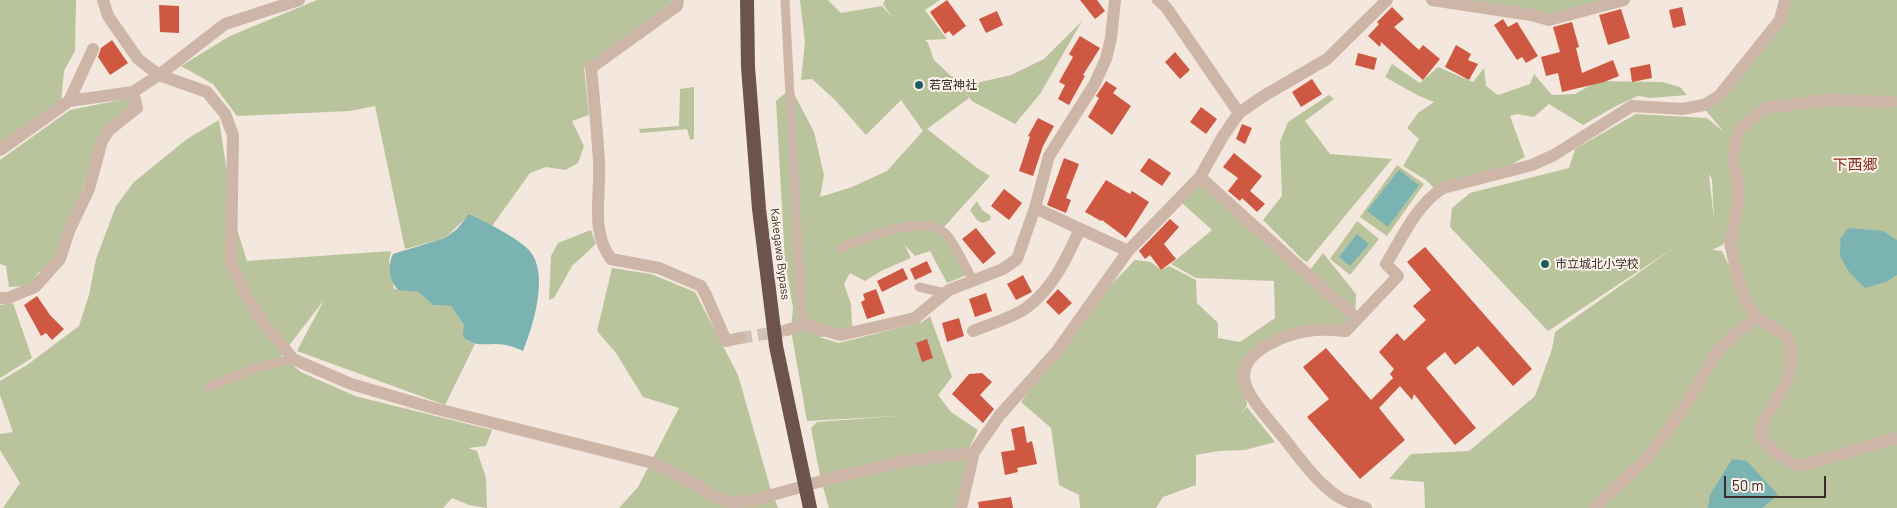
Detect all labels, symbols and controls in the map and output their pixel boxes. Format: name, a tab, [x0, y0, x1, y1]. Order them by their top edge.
place label: 若宮神社	[929, 78, 977, 92]
marker: 若宮神社	[913, 79, 925, 91]
district label: 下西郷	[1833, 156, 1877, 174]
street label: Kakegawa Bypass	[767, 207, 793, 301]
place label: 市立城北小学校	[1555, 257, 1639, 271]
marker: 市立城北小学校	[1539, 258, 1551, 270]
scale bar	[1727, 466, 1830, 498]
text: 50 m	[1732, 476, 1764, 494]

